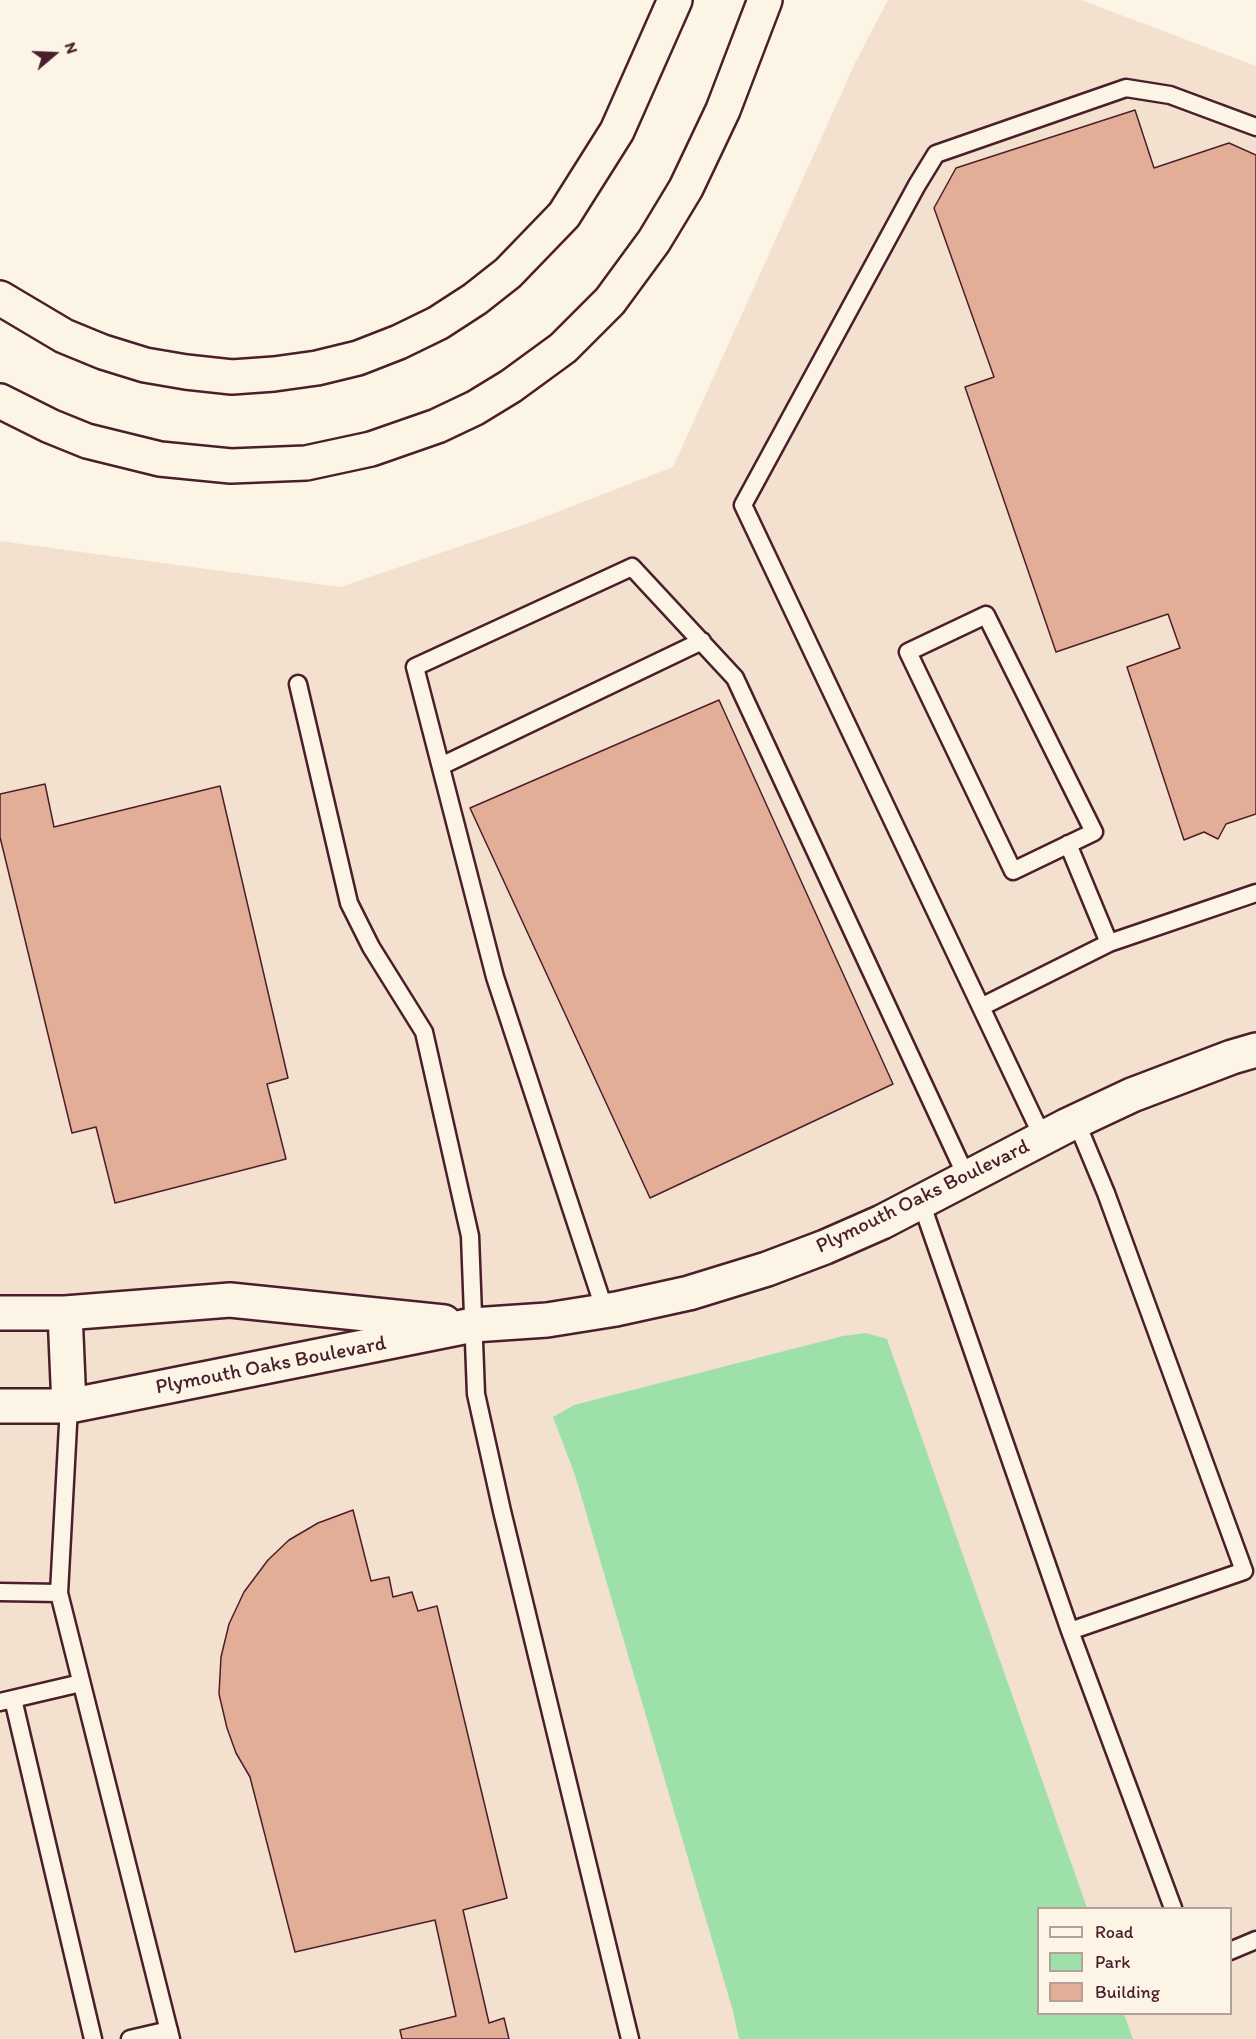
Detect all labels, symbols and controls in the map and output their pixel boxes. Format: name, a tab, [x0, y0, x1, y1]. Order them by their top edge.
north arrow	[24, 24, 84, 84]
text: N	[61, 40, 82, 56]
street label: Plymouth Oaks Boulevard	[812, 1134, 1034, 1260]
street label: Plymouth Oaks Boulevard	[154, 1331, 388, 1401]
legend	[1037, 1907, 1232, 2015]
text: Road	[1095, 1921, 1134, 1943]
text: Park	[1095, 1951, 1130, 1973]
text: Building	[1095, 1981, 1160, 2003]

